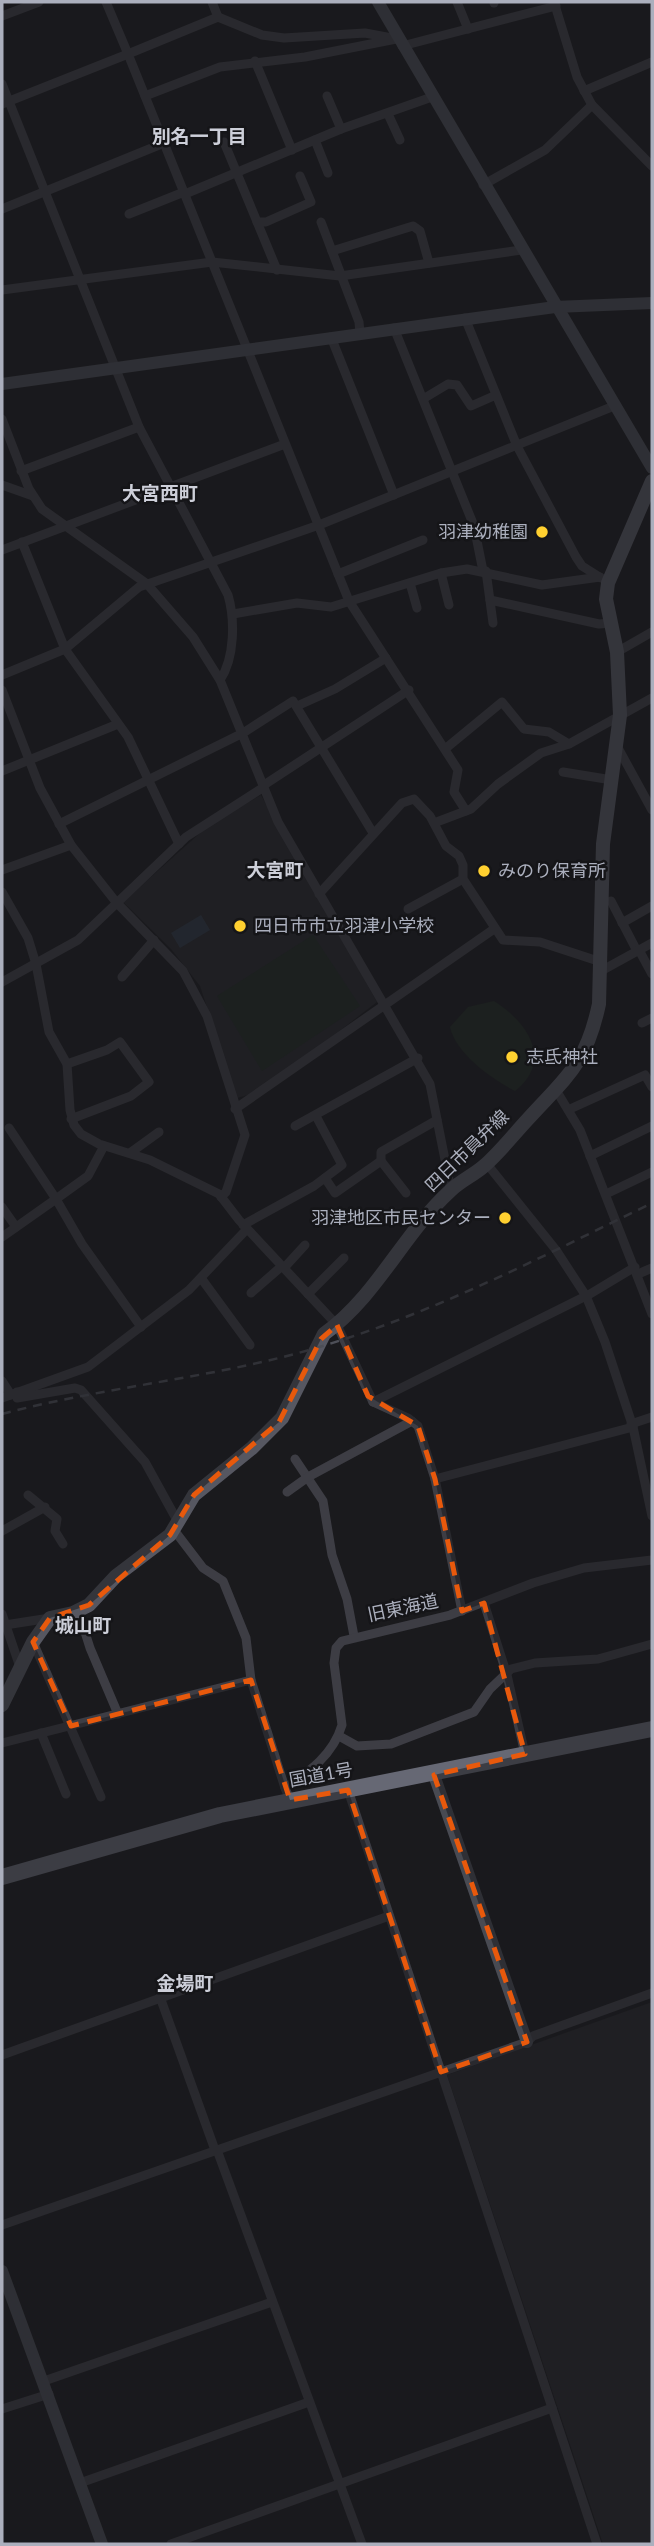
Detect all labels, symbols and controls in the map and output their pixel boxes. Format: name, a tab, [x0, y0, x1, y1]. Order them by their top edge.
district label: 別名一丁目	[151, 124, 247, 147]
district label: 大宮西町	[122, 481, 198, 504]
place label: 羽津幼稚園	[438, 520, 528, 542]
marker: 羽津幼稚園	[534, 524, 550, 540]
district label: 大宮町	[246, 858, 304, 881]
place label: みのり保育所	[498, 859, 606, 881]
marker: みのり保育所	[476, 863, 492, 879]
place label: 四日市市立羽津小学校	[254, 914, 434, 936]
marker: 四日市市立羽津小学校	[232, 918, 248, 934]
place label: 志氐神社	[526, 1045, 598, 1067]
marker: 志氐神社	[504, 1049, 520, 1065]
street label: 四日市員弁線	[420, 1105, 513, 1196]
place label: 羽津地区市民センター	[311, 1206, 491, 1228]
marker: 羽津地区市民センター	[497, 1210, 513, 1226]
street label: 旧東海道	[365, 1589, 440, 1625]
district label: 城山町	[54, 1613, 112, 1636]
street label: 国道1号	[287, 1758, 354, 1790]
district label: 金場町	[156, 1971, 214, 1994]

